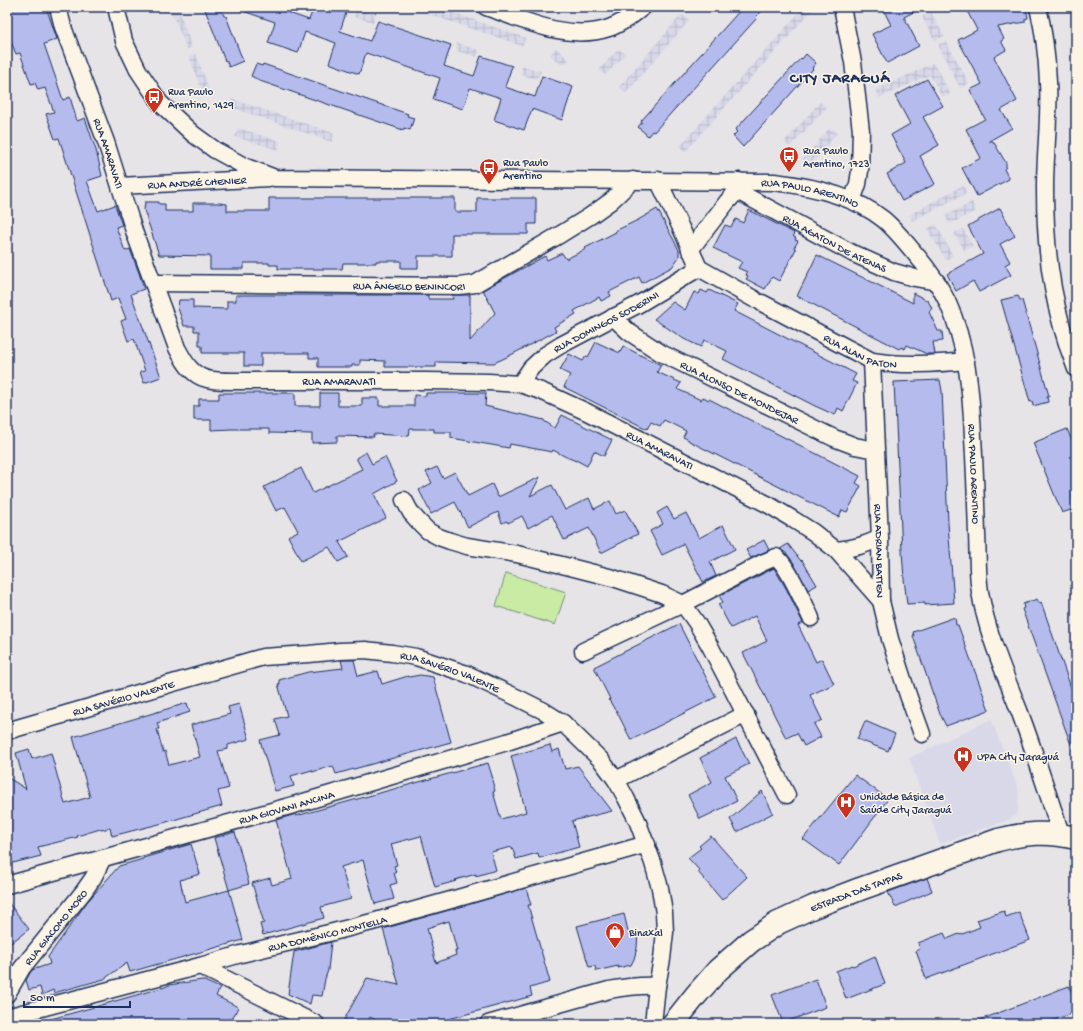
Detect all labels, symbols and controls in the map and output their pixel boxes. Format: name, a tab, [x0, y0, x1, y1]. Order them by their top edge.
district label: CITY JARAGUÁ	[789, 70, 890, 88]
bus stop icon: Rua Paulo Arentino, 1429	[143, 86, 165, 114]
place label: Rua Paulo Arentino, 1429	[168, 87, 234, 112]
street label: RUA AMARAVATI	[90, 117, 124, 191]
bus stop icon: Rua Paulo Arentino, 1723	[778, 145, 800, 173]
place label: Rua Paulo Arentino, 1723	[803, 146, 870, 171]
bus stop icon: Rua Paulo Arentino	[478, 157, 500, 185]
place label: Rua Paulo Arentino	[503, 158, 548, 183]
street label: RUA ANDRÉ CHENIER	[147, 175, 248, 193]
street label: RUA PAULO ARENTINO	[761, 178, 860, 211]
street label: RUA AGATON DE ATENAS	[780, 213, 889, 276]
street label: RUA ÂNGELO BENINCORI	[353, 280, 467, 294]
street label: RUA DOMINGOS SODERINI	[552, 289, 662, 356]
street label: RUA ALAN PATON	[821, 332, 897, 372]
street label: RUA ALONSO DE MONDEJAR	[678, 359, 801, 428]
street label: RUA AMARAVATI	[302, 377, 376, 389]
street label: RUA PAULO ARENTINO	[964, 424, 981, 525]
street label: RUA AMARAVATI	[624, 429, 695, 473]
street label: RUA ADRIAN BATTEN	[870, 504, 885, 598]
street label: RUA SAVÉRIO VALENTE	[399, 650, 502, 697]
street label: RUA SAVÉRIO VALENTE	[72, 679, 177, 720]
hospital icon: UPA City Jaraguá	[952, 745, 974, 773]
place label: UPA City Jaraguá	[977, 752, 1060, 764]
street label: RUA GIOVANI ANCINA	[238, 789, 336, 828]
hospital icon: Unidade Básica de Saúde City Jaraguá	[835, 791, 857, 819]
place label: Unidade Básica de Saúde City Jaraguá	[860, 792, 952, 817]
street label: ESTRADA DAS TAIPAS	[809, 870, 905, 915]
street label: RUA GIACOMO MORO	[23, 888, 91, 968]
street label: RUA DOMÊNICO MONTELLA	[267, 914, 389, 955]
shop icon: Binaxal	[604, 921, 626, 949]
place label: Binaxal	[628, 928, 663, 940]
scale bar	[24, 983, 130, 1009]
text: 50 m	[30, 992, 55, 1006]

